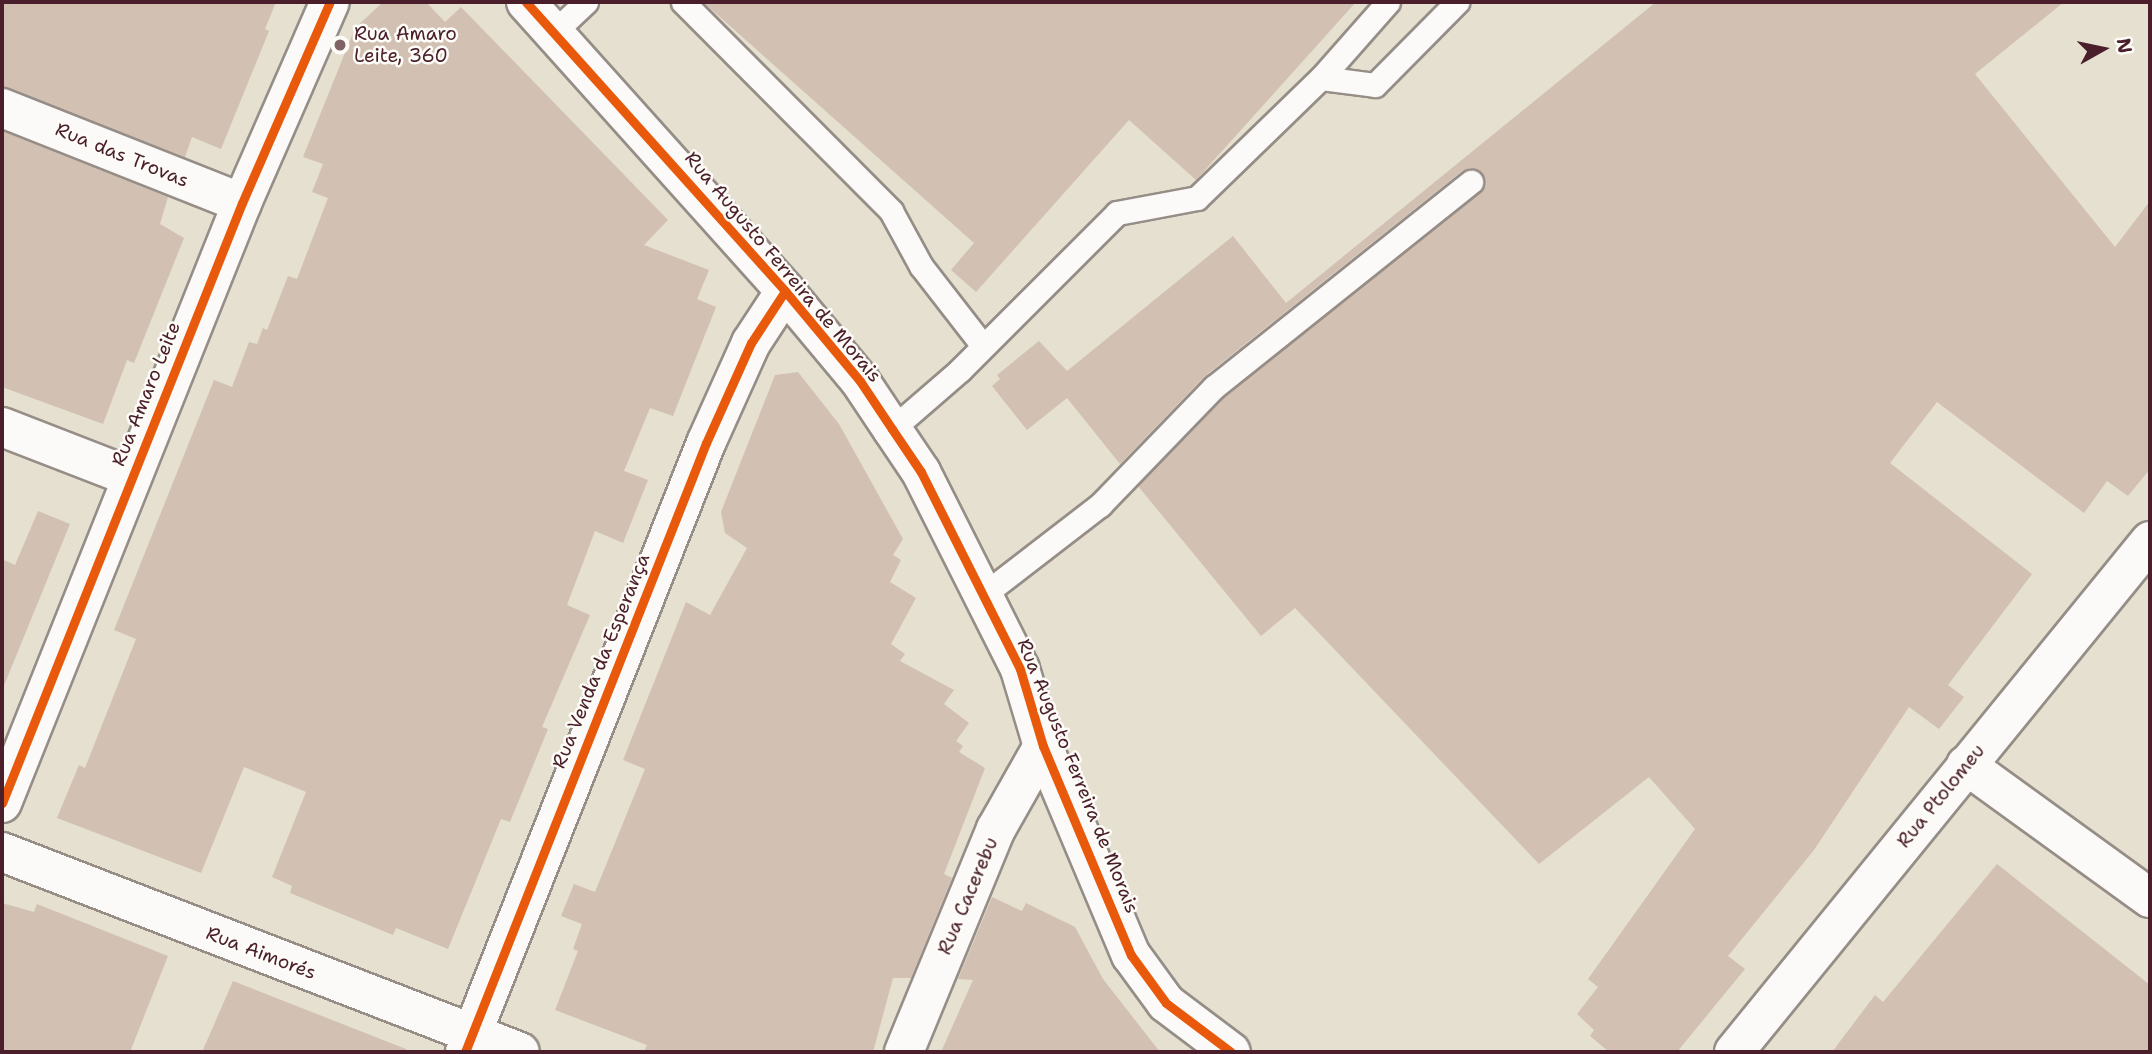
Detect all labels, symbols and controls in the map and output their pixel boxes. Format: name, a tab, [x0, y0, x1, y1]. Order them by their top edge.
north arrow	[2068, 14, 2138, 84]
place label: Rua Amaro Leite, 360	[354, 23, 457, 67]
text: N	[2111, 36, 2138, 55]
marker: Rua Amaro Leite, 360	[332, 37, 348, 53]
street label: Rua das Trovas	[52, 118, 192, 192]
street label: Rua Augusto Ferreira de Morais	[680, 147, 886, 387]
street label: Rua Amaro Leite	[107, 319, 185, 469]
street label: Rua Venda da Esperança	[547, 550, 655, 772]
street label: Rua Augusto Ferreira de Morais	[1012, 636, 1144, 916]
street label: Rua Ptolomeu	[1892, 740, 1990, 852]
street label: Rua Cacerebu	[933, 834, 1003, 958]
street label: Rua Aimorés	[203, 922, 319, 984]

